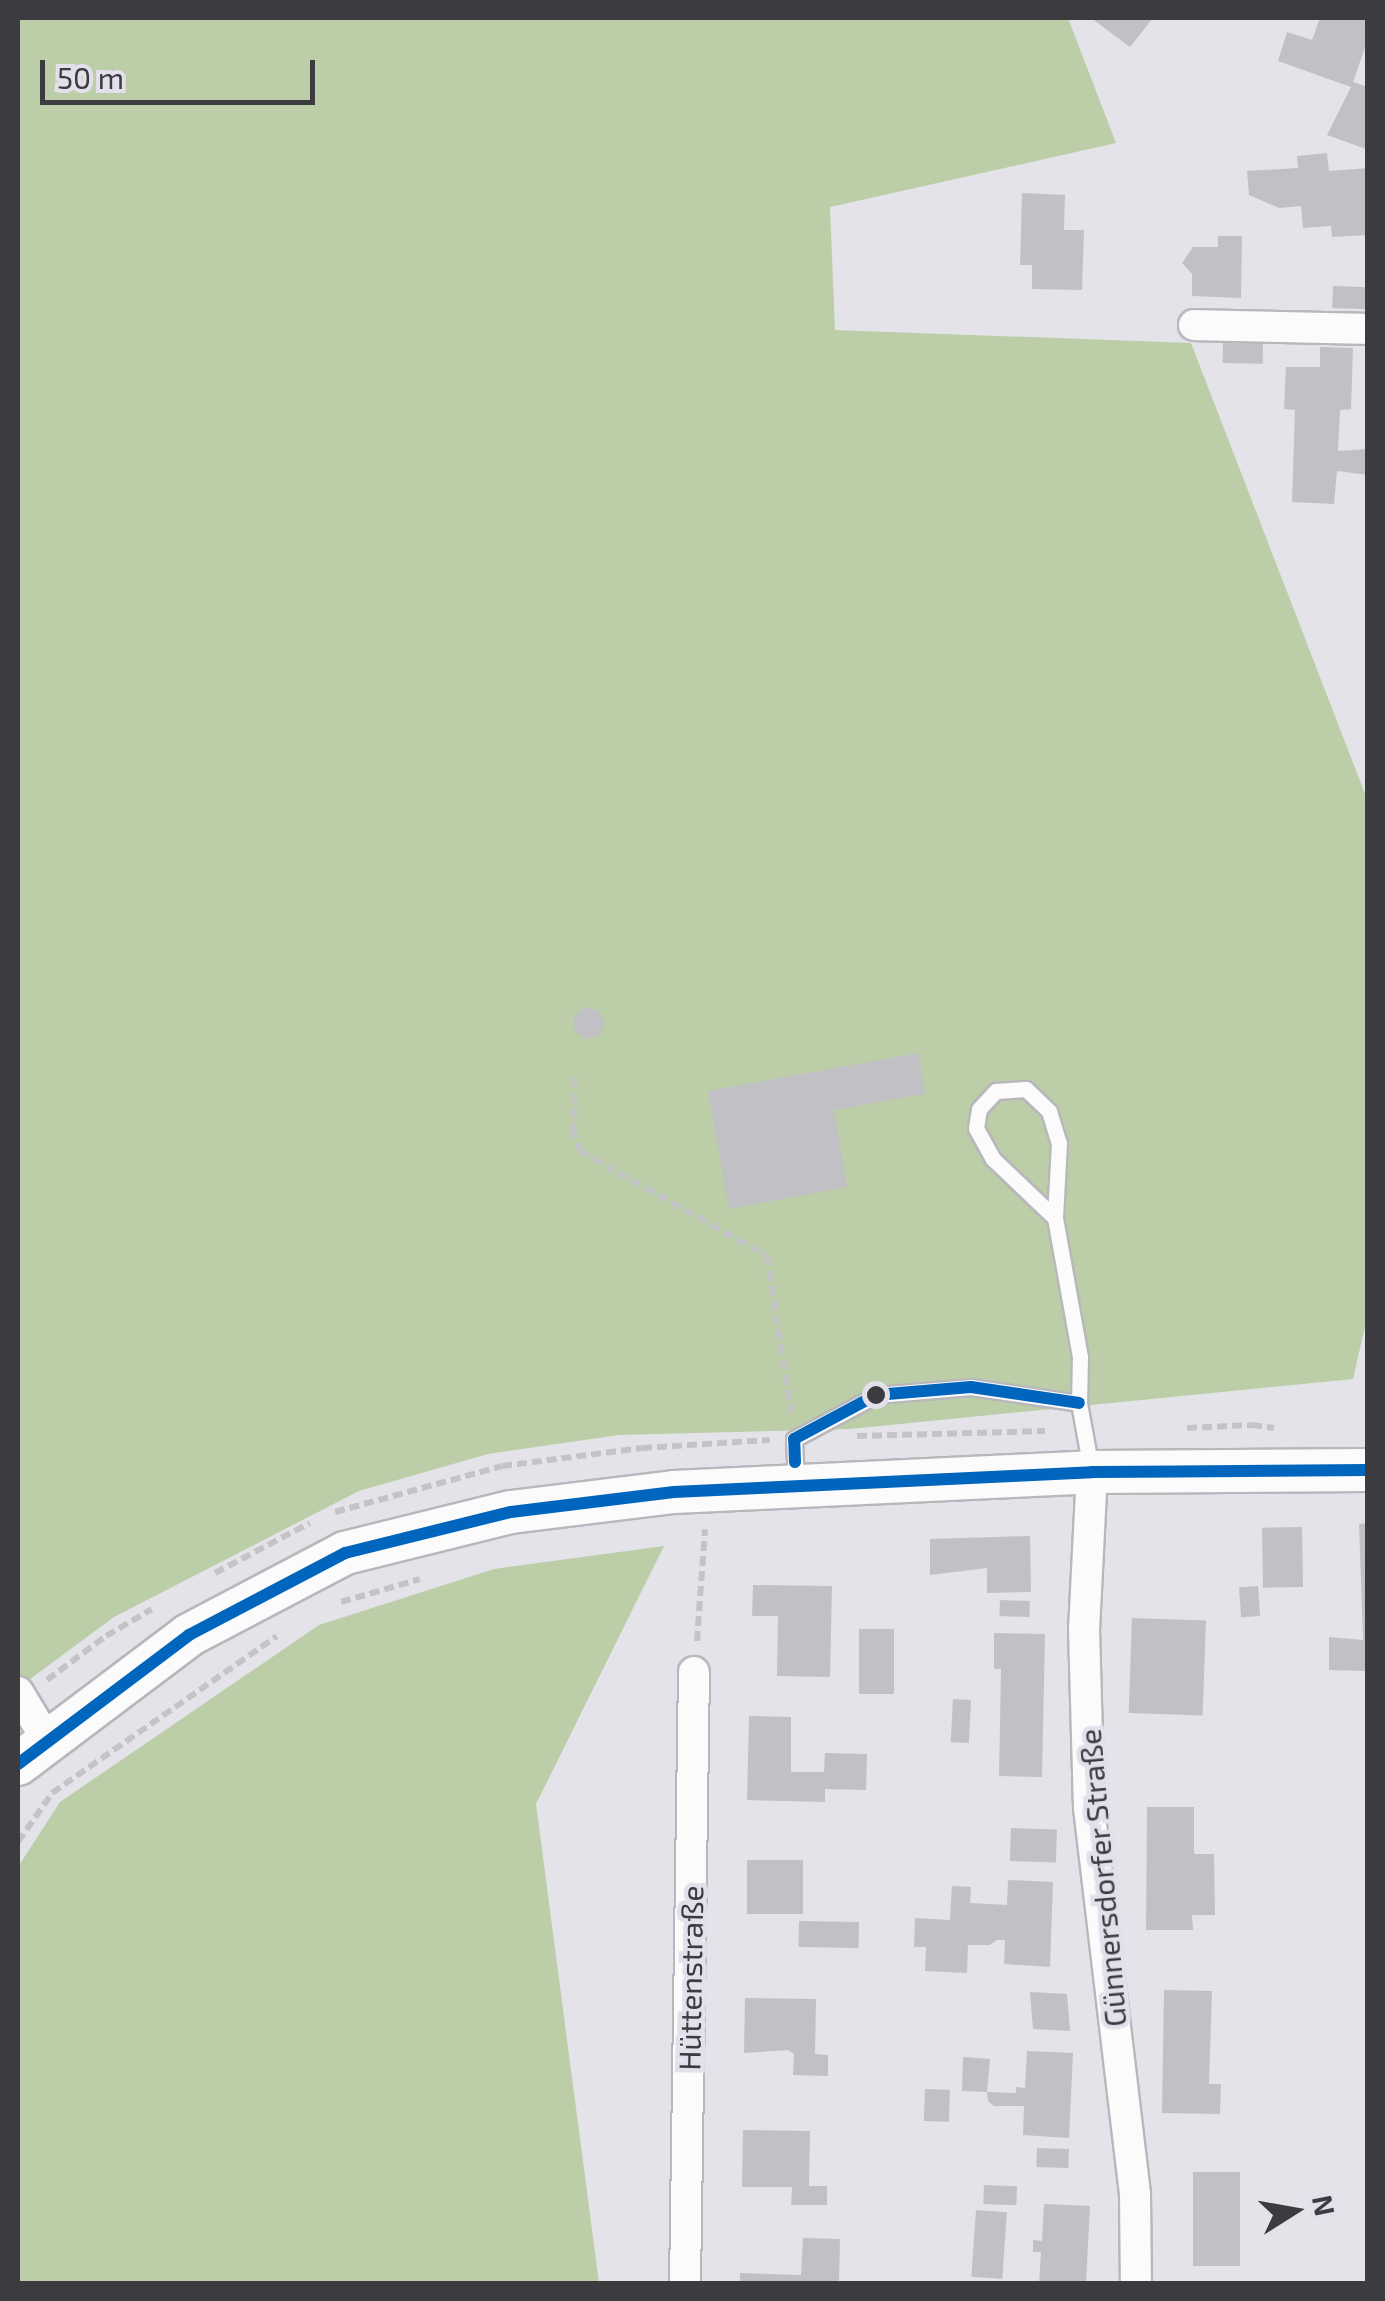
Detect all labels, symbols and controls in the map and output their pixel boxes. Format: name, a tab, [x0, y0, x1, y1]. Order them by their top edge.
scale bar	[45, 40, 320, 102]
text: 50 m	[57, 59, 124, 95]
unlabelled marker	[866, 1385, 886, 1405]
street label: Günnersdorfer Straße	[1071, 1727, 1133, 2029]
street label: Hüttenstraße	[670, 1885, 710, 2071]
north arrow	[1245, 2161, 1345, 2261]
text: N	[1306, 2192, 1343, 2218]

